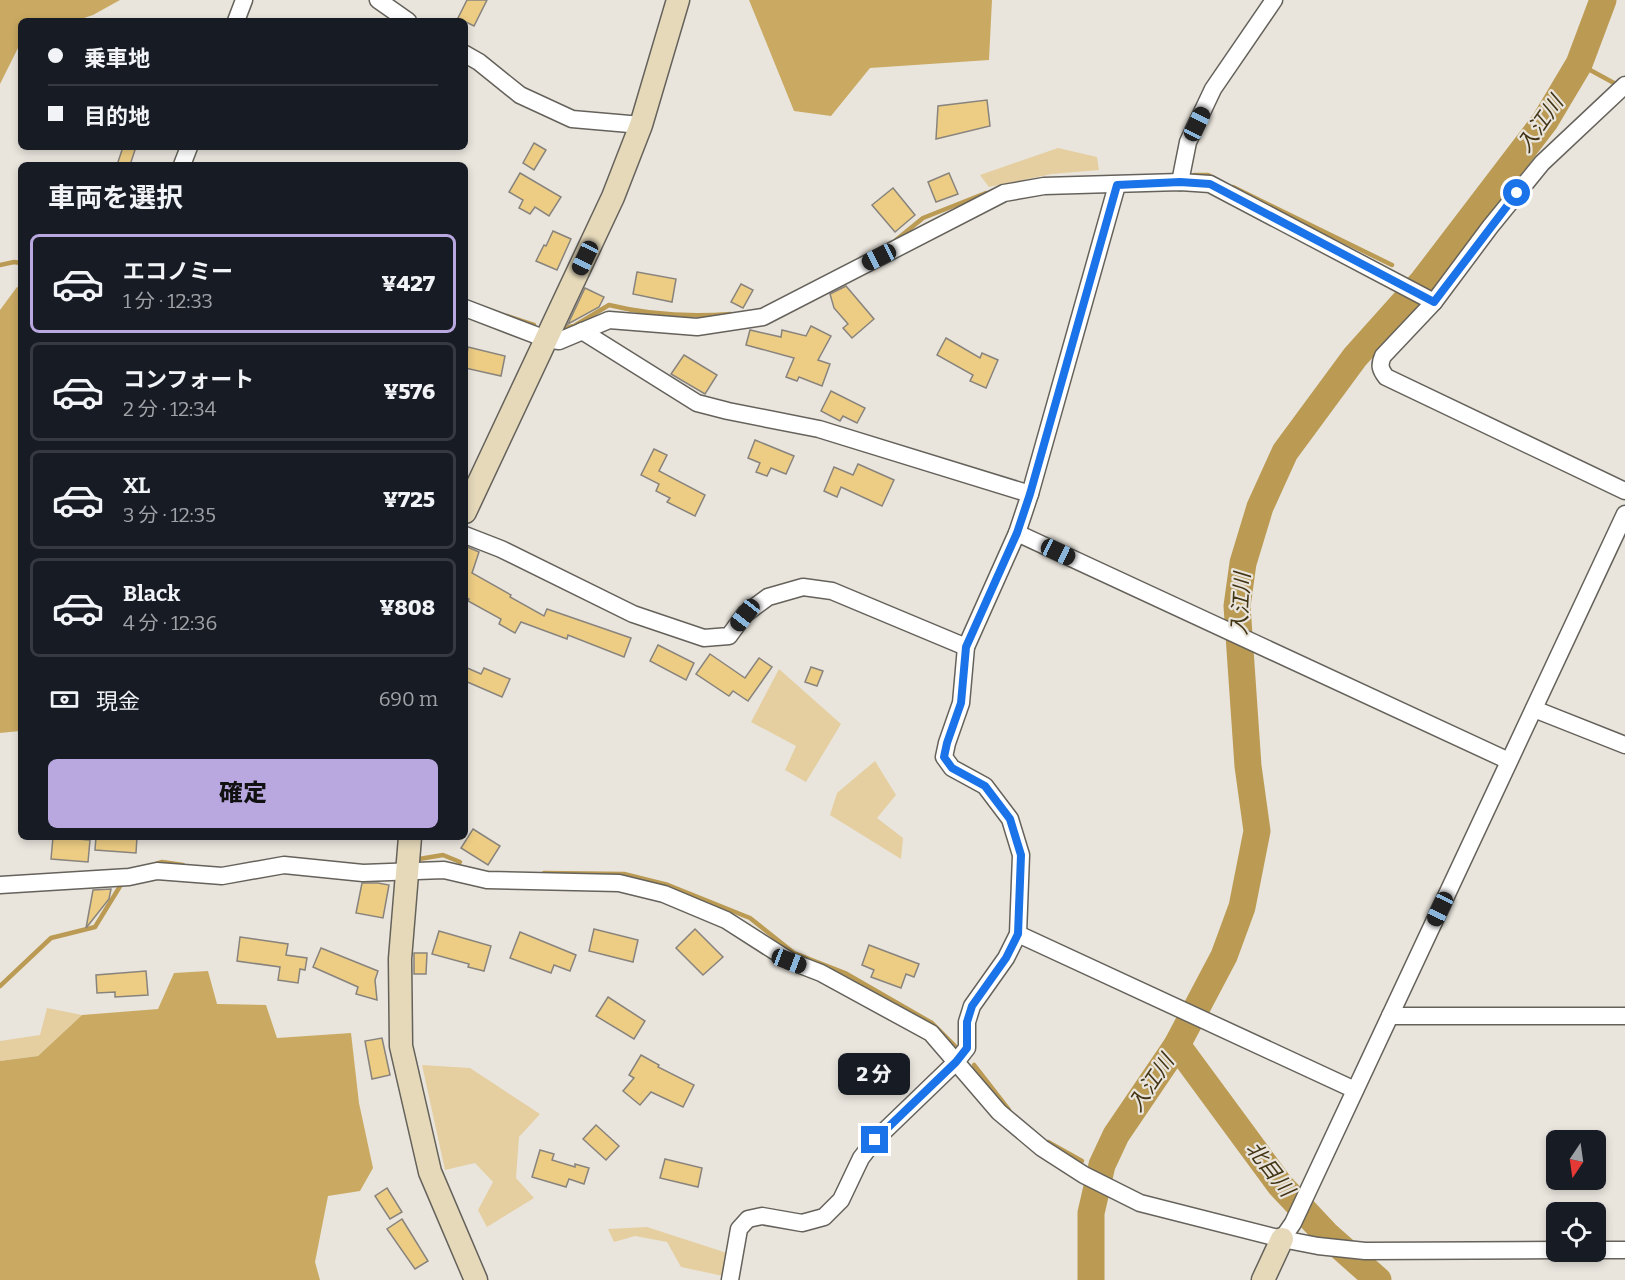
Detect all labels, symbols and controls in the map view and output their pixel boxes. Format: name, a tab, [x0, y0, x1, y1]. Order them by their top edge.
text: 乗車地	[84, 45, 150, 72]
water label: 入江川	[1511, 89, 1570, 157]
text: 目的地	[84, 103, 150, 130]
car	[1181, 104, 1213, 144]
route start	[1503, 179, 1530, 206]
text: 車両を選択	[48, 182, 183, 214]
car	[569, 238, 601, 278]
car	[859, 241, 899, 273]
icon: car	[51, 257, 105, 311]
text: エコノミー	[123, 258, 233, 285]
text: ¥427	[382, 270, 435, 297]
text: 1 分 · 12:33	[123, 289, 213, 313]
icon: car	[51, 365, 105, 419]
text: コンフォート	[123, 366, 254, 393]
text: ¥576	[383, 378, 435, 405]
text: 2 分 · 12:34	[123, 397, 216, 421]
text: XL	[123, 472, 150, 499]
icon: car	[51, 473, 105, 527]
text: ¥725	[383, 486, 435, 513]
text: 3 分 · 12:35	[123, 503, 216, 527]
car	[1038, 536, 1078, 568]
water label: 入江川	[1226, 570, 1256, 636]
text: Black	[123, 580, 180, 607]
icon: car	[51, 581, 105, 635]
text: ¥808	[380, 594, 435, 621]
car	[727, 595, 763, 635]
text: 4 分 · 12:36	[123, 611, 217, 635]
icon: cash	[48, 683, 81, 716]
text: 690 m	[379, 687, 438, 711]
text: 現金	[96, 688, 140, 715]
button: 確定	[48, 759, 438, 828]
car	[1424, 889, 1456, 929]
car	[769, 946, 809, 976]
water label: 入江川	[1123, 1048, 1181, 1116]
callout: 2 分	[839, 1053, 911, 1095]
text: 2 分	[857, 1062, 891, 1086]
route end	[861, 1126, 888, 1153]
north arrow	[1546, 1130, 1606, 1190]
map controls	[1546, 1130, 1606, 1262]
water label: 北目川	[1240, 1136, 1301, 1203]
button: locate	[1546, 1202, 1606, 1262]

